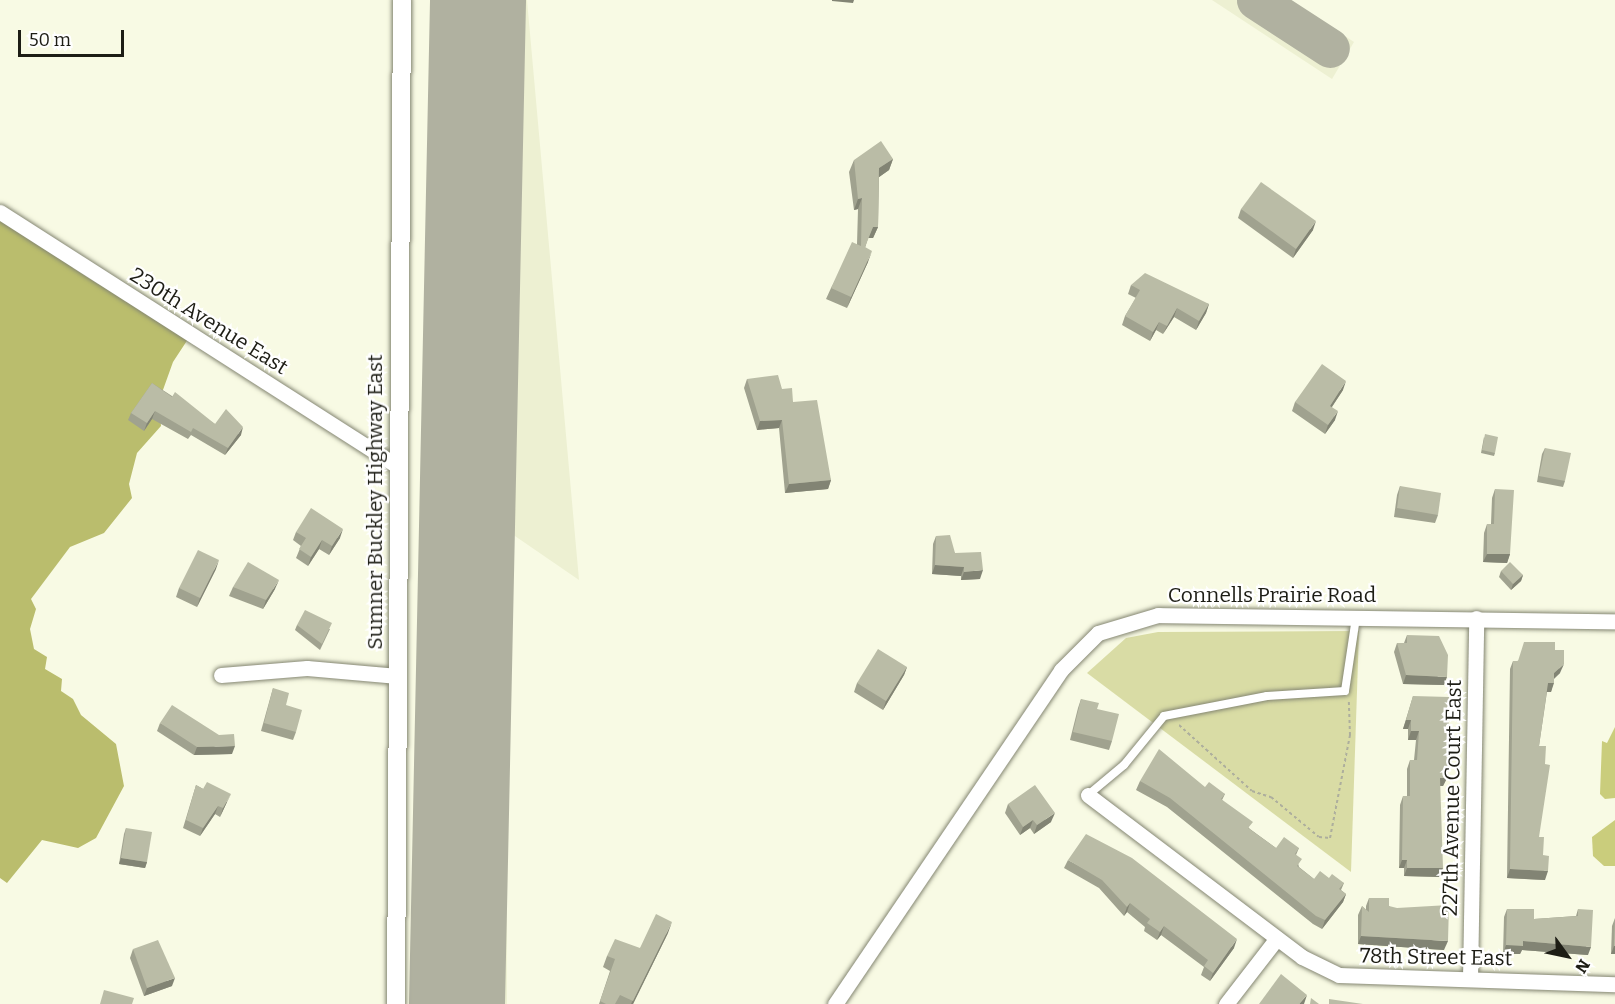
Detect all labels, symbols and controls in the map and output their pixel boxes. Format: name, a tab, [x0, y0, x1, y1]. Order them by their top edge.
scale bar	[21, 18, 128, 56]
text: 50 m	[29, 29, 71, 51]
street label: 230th Avenue East	[125, 262, 293, 380]
street label: Sumner Buckley Highway East	[362, 354, 388, 650]
street label: Connells Prairie Road	[1168, 582, 1376, 608]
street label: 227th Avenue Court East	[1437, 679, 1467, 917]
north arrow	[1537, 926, 1597, 986]
street label: 78th Street East	[1360, 943, 1512, 971]
text: N	[1571, 956, 1594, 976]

